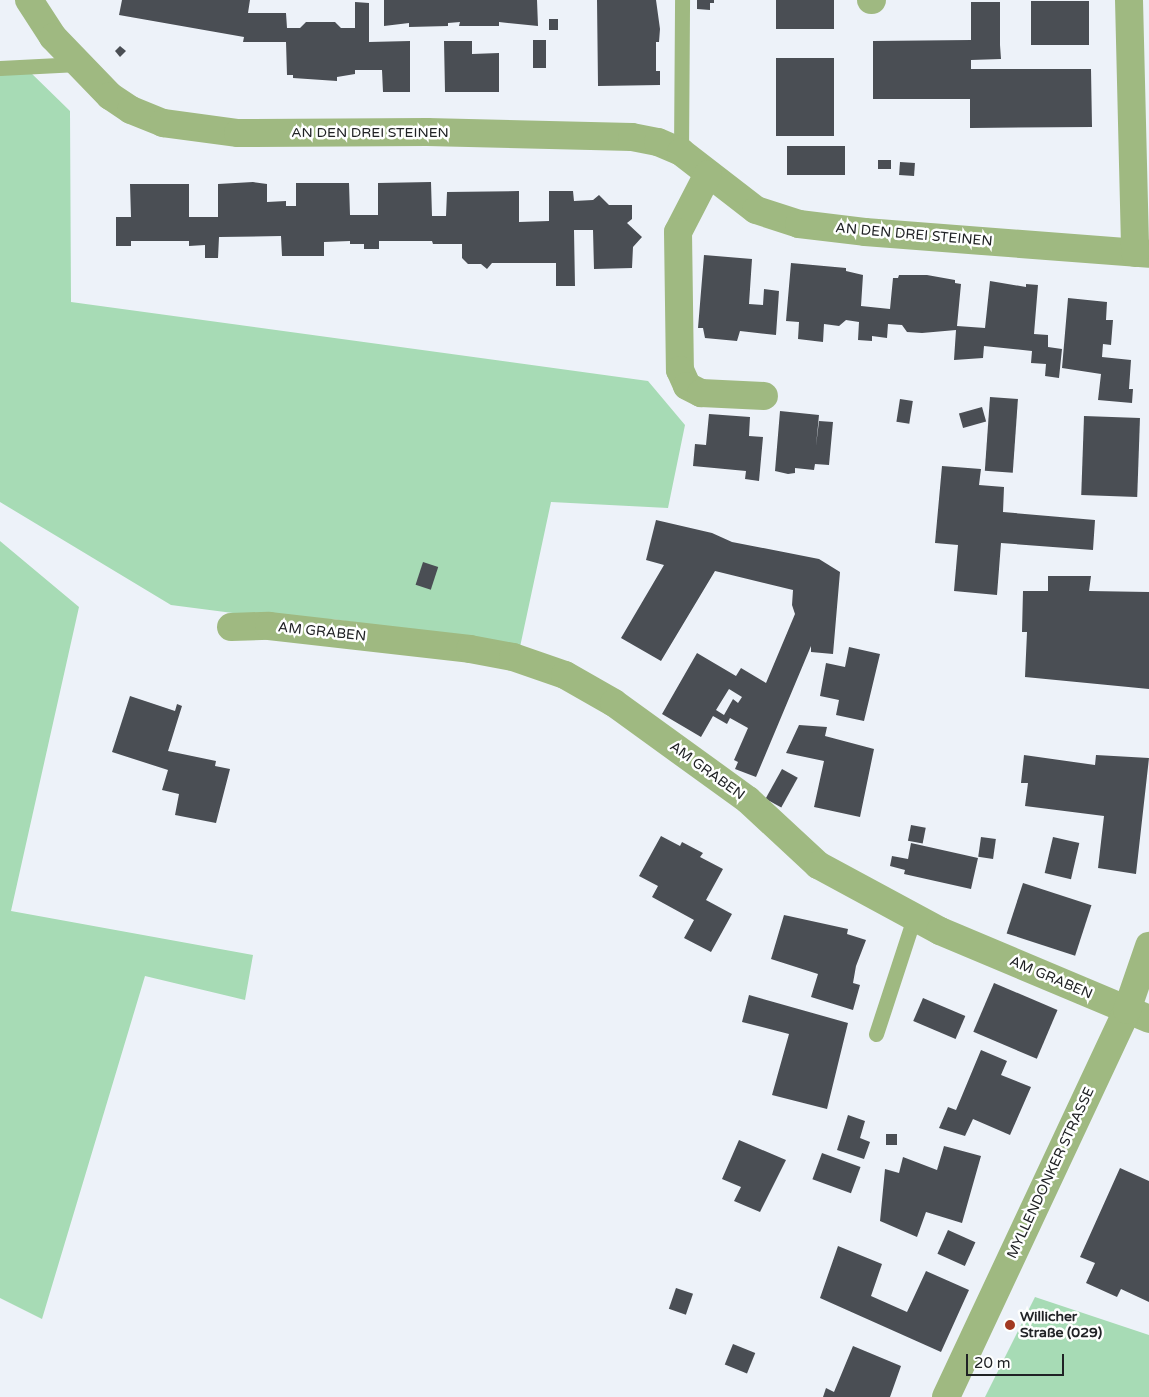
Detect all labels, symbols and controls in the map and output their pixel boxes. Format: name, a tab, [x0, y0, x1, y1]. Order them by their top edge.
street label: AN DEN DREI STEINEN	[291, 125, 449, 141]
street label: AN DEN DREI STEINEN	[835, 220, 993, 250]
street label: AM GRABEN	[277, 619, 367, 645]
street label: AM GRABEN	[666, 738, 748, 804]
street label: AM GRABEN	[1007, 953, 1095, 1003]
street label: MYLLENDONKER STRASSE	[1004, 1085, 1098, 1261]
place label: Willicher Straße (029)	[1020, 1309, 1102, 1341]
marker: Willicher Straße (029)	[1004, 1319, 1016, 1331]
scale bar	[969, 1344, 1066, 1376]
text: 20 m	[974, 1354, 1011, 1372]

